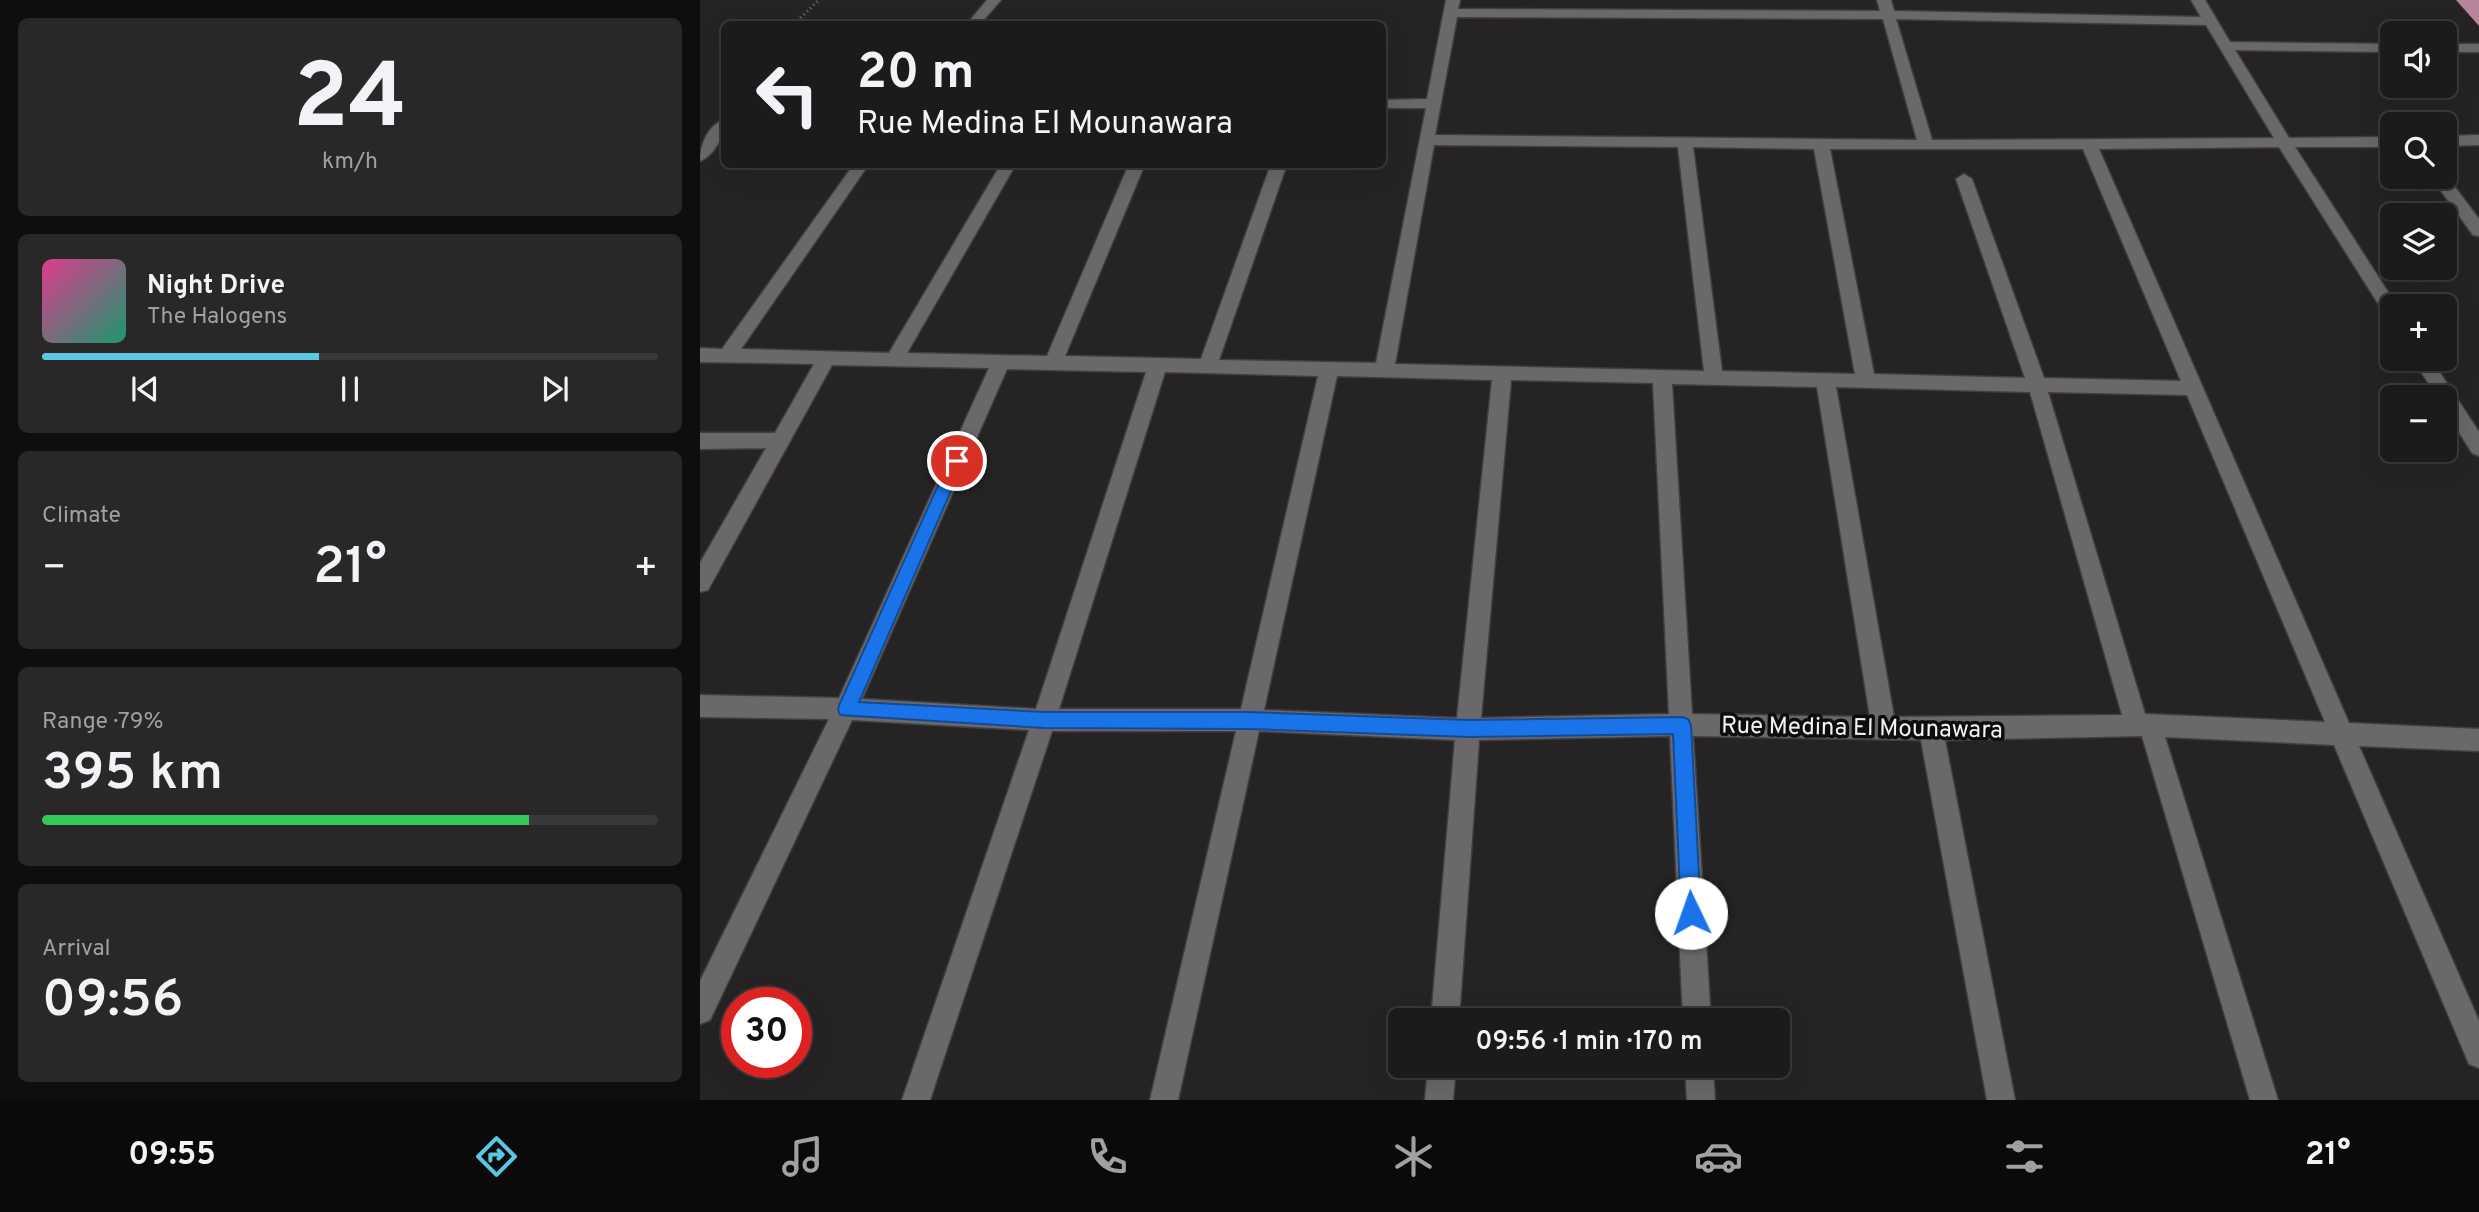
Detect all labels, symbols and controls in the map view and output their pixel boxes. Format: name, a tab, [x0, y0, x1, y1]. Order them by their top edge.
map controls	[2380, 21, 2457, 462]
button: sound	[2380, 21, 2457, 98]
text: 20 m	[857, 44, 974, 106]
text: 24	[293, 45, 407, 160]
icon: left	[742, 49, 833, 140]
text: Rue Medina El Mounawara	[857, 105, 1233, 145]
button: search	[2380, 112, 2457, 189]
text: km/h	[322, 148, 378, 177]
button: layers	[2380, 203, 2457, 280]
text: Night Drive	[147, 270, 285, 303]
button: +	[2380, 294, 2457, 371]
text: The Halogens	[147, 303, 287, 332]
icon: previous	[126, 370, 164, 408]
icon: pause	[331, 370, 369, 408]
icon: next	[536, 370, 574, 408]
button: −	[2380, 385, 2457, 462]
pin	[927, 431, 987, 491]
icon: arrive	[938, 442, 976, 480]
text: Climate	[42, 502, 121, 531]
text: 21°	[313, 536, 387, 602]
text: −	[42, 545, 67, 594]
text: +	[633, 545, 658, 594]
text: Range · 79%	[42, 708, 164, 737]
street label: Rue Medina El Mounawara	[1721, 712, 2003, 746]
text: 395 km	[42, 742, 223, 808]
position arrow	[1654, 876, 1728, 950]
text: Arrival	[42, 935, 111, 964]
text: 09:56	[42, 969, 183, 1035]
speed limit sign: 30	[721, 987, 812, 1078]
text: 09:56 · 1 min · 170 m	[1475, 1026, 1703, 1059]
icon: directions	[472, 1132, 521, 1181]
icon: music	[778, 1132, 827, 1181]
icon: phone	[1083, 1132, 1132, 1181]
icon: climate	[1389, 1132, 1438, 1181]
icon: car	[1694, 1132, 1743, 1181]
icon: filters	[2000, 1132, 2049, 1181]
text: 09:55	[128, 1136, 216, 1176]
text: 21°	[2305, 1136, 2351, 1176]

